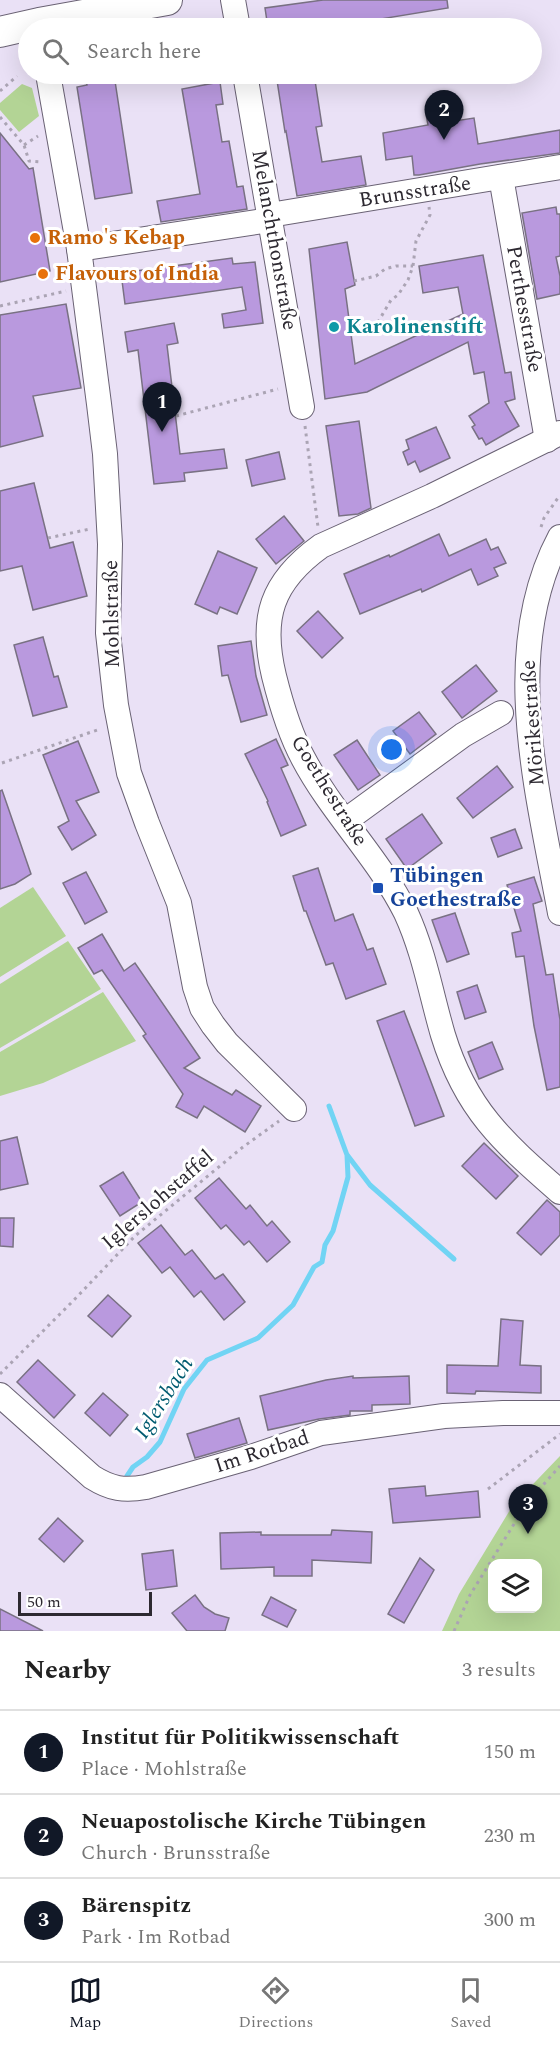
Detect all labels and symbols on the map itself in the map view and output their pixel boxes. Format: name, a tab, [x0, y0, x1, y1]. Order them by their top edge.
pin: 2	[424, 90, 464, 140]
street label: Melanchthonstraße	[242, 147, 306, 333]
street label: Brunsstraße	[357, 167, 473, 217]
place label: Ramo's Kebap	[47, 222, 185, 254]
marker: Ramo's Kebap	[28, 231, 42, 245]
street label: Perthesstraße	[497, 243, 551, 375]
place label: Flavours of India	[55, 258, 219, 290]
marker: Flavours of India	[36, 267, 50, 281]
place label: Karolinenstift	[346, 311, 484, 343]
marker: Karolinenstift	[327, 320, 341, 334]
pin: 1	[142, 382, 182, 432]
street label: Mohlstraße	[95, 560, 129, 668]
street label: Mörikestraße	[513, 659, 553, 787]
street label: Goethestraße	[282, 729, 376, 853]
your location	[377, 735, 406, 764]
place label: Tübingen Goethestraße	[390, 860, 521, 916]
marker: Tübingen Goethestraße	[371, 881, 385, 895]
street label: Iglerslohstaffel	[95, 1142, 221, 1258]
water label: Iglersbach	[126, 1351, 202, 1445]
street label: Im Rotbad	[210, 1422, 314, 1482]
pin: 3	[508, 1484, 548, 1534]
scale bar	[18, 1589, 152, 1616]

